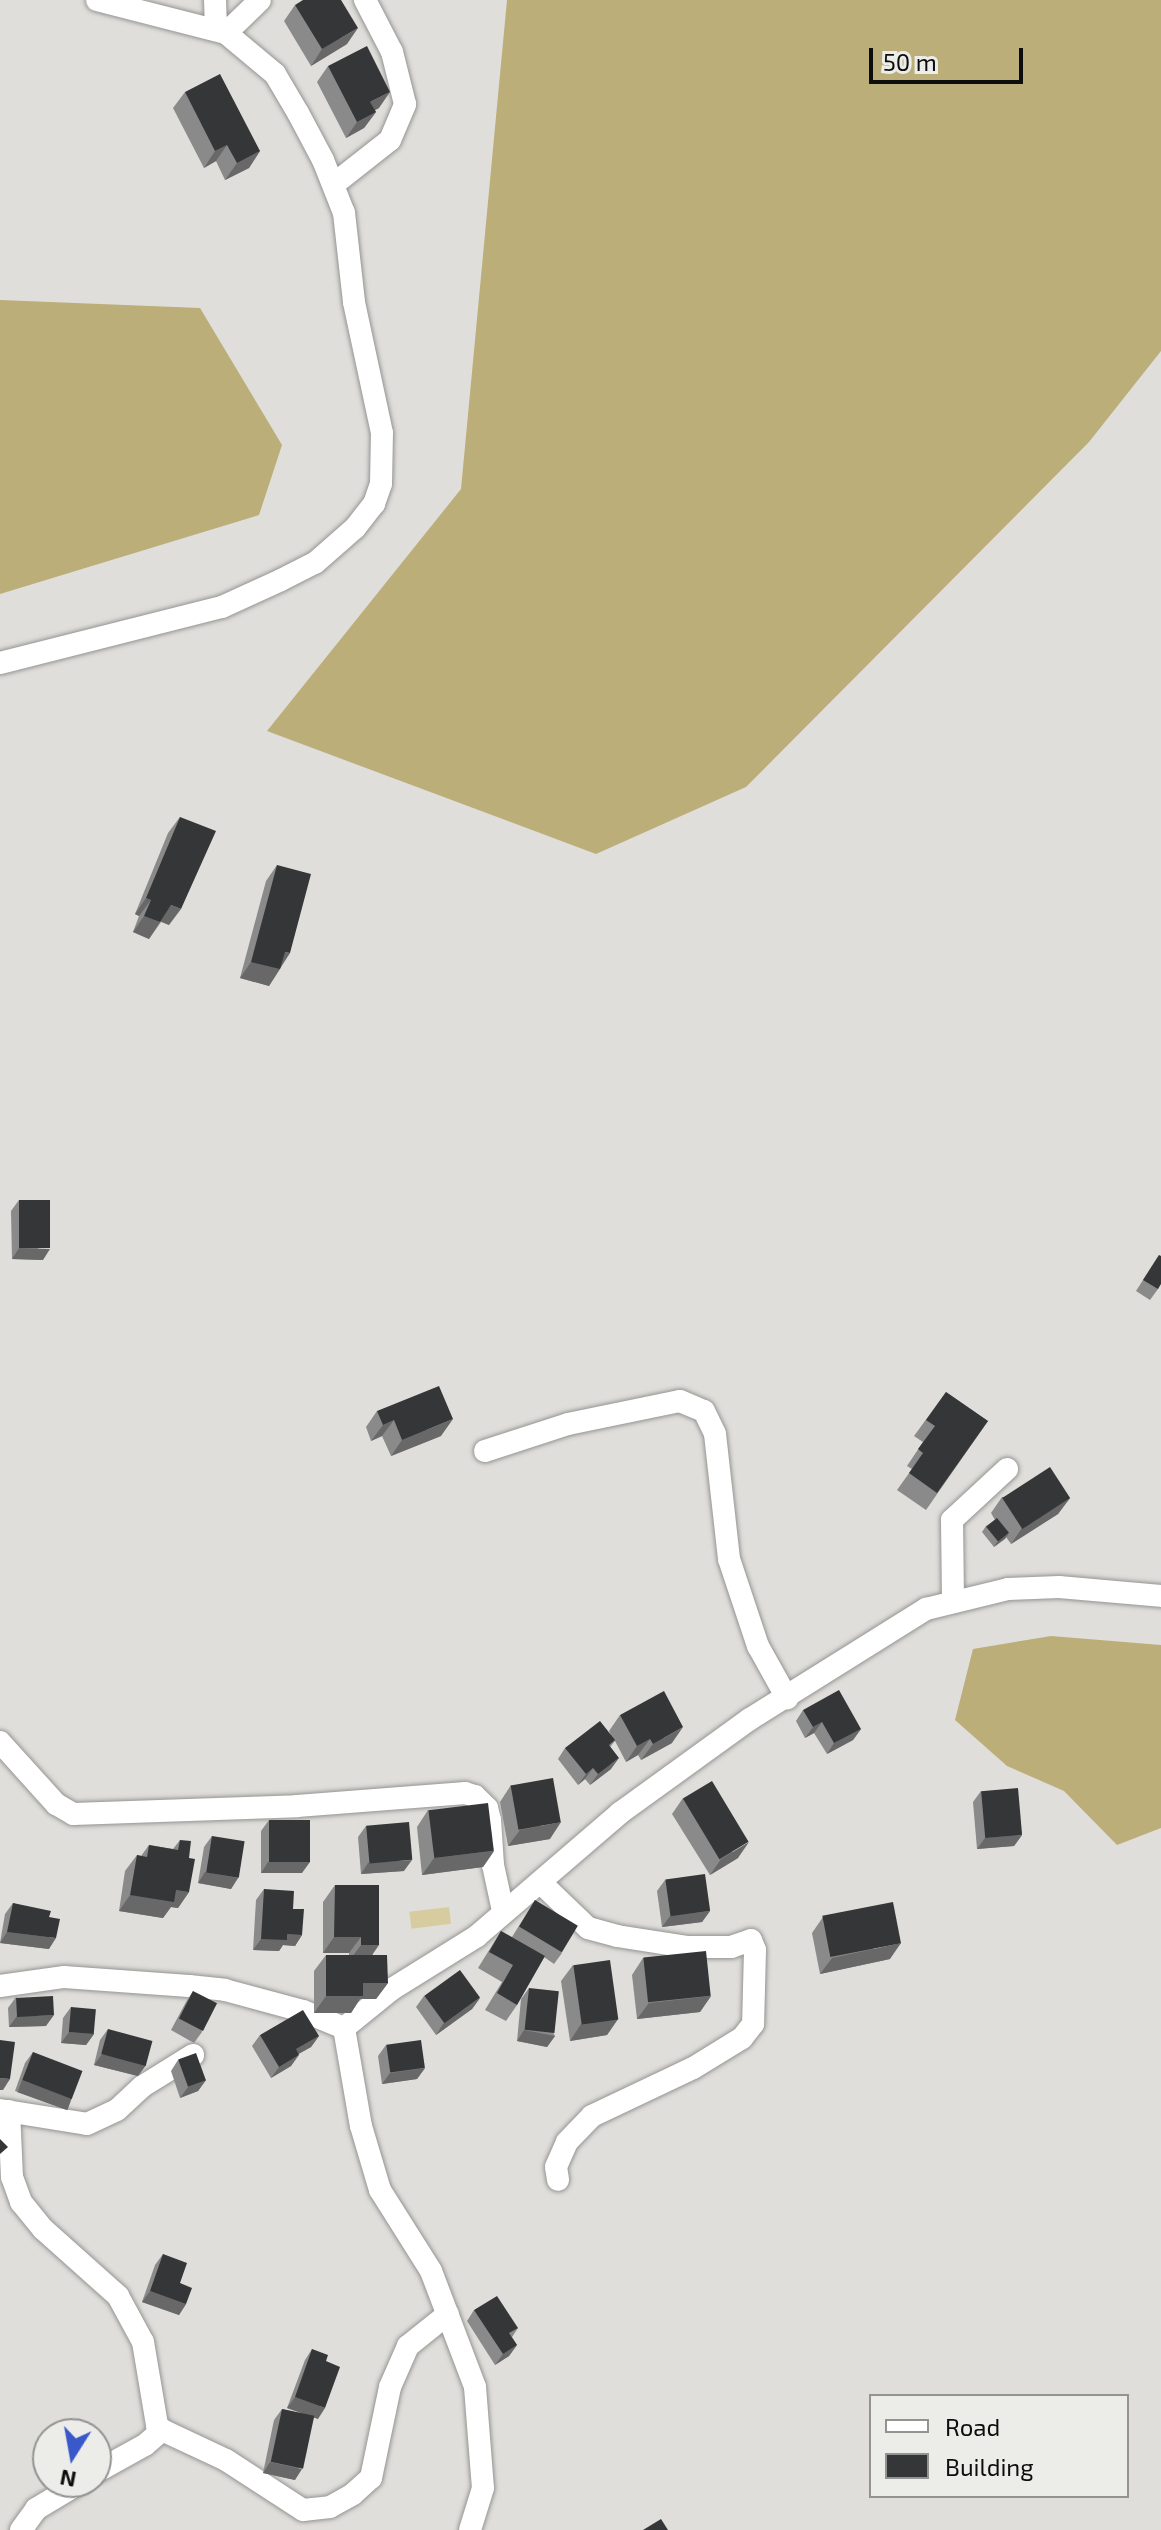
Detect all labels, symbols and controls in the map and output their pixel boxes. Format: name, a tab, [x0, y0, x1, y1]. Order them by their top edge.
scale bar	[873, 32, 1027, 82]
text: 50 m	[883, 47, 937, 76]
legend	[869, 2394, 1129, 2498]
text: Road	[945, 2412, 1000, 2441]
north arrow	[32, 2418, 112, 2498]
text: Building	[945, 2452, 1034, 2481]
text: N	[58, 2465, 78, 2494]

